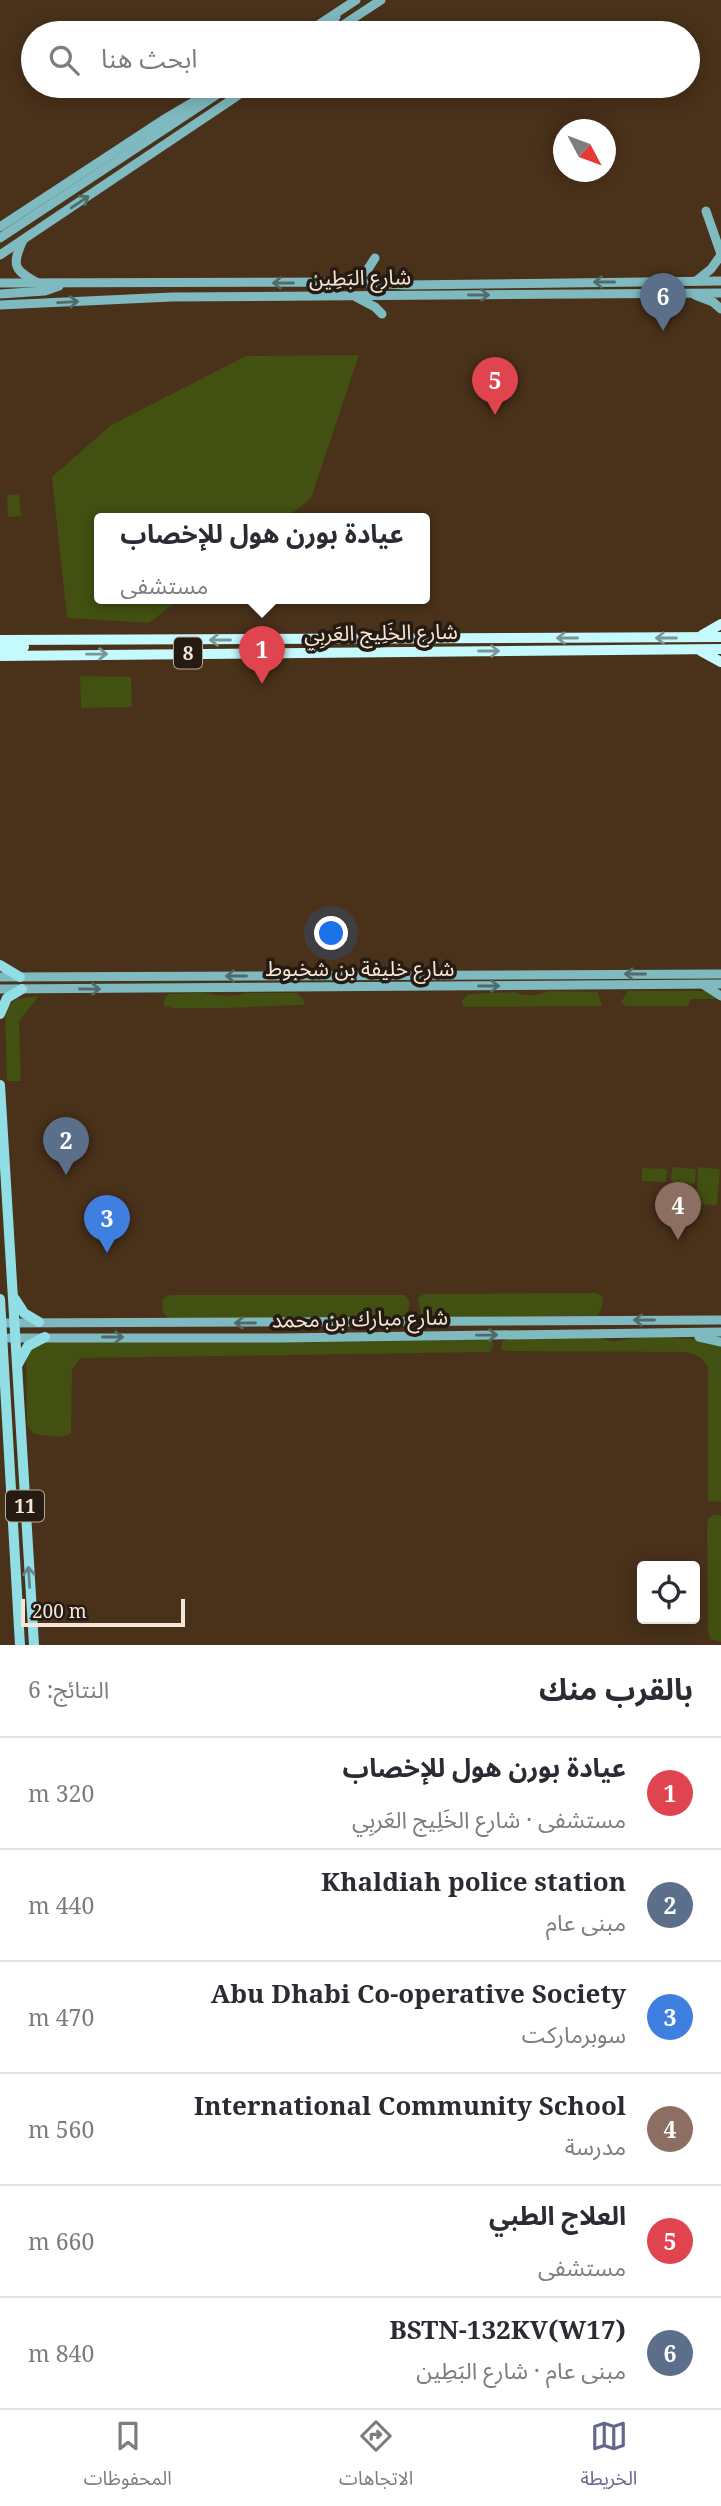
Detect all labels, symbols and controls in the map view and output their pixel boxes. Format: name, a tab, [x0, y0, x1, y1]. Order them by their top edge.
search box	[21, 21, 700, 98]
text: ابحث هنا	[101, 40, 197, 76]
icon: search	[45, 41, 83, 79]
north arrow	[553, 119, 616, 182]
one-way arrow	[70, 195, 89, 209]
street label: شارع البَطِين	[309, 262, 411, 294]
pin: 6	[640, 273, 686, 331]
one-way arrow	[592, 275, 615, 288]
one-way arrow	[271, 276, 294, 290]
one-way arrow	[467, 288, 490, 301]
one-way arrow	[56, 295, 79, 308]
pin: 5	[472, 357, 518, 415]
popup	[94, 513, 430, 604]
text: عيادة بورن هول للإخصاب	[120, 515, 404, 551]
text: مستشفى	[120, 569, 208, 601]
street label: شارع الخَلِيج العَربِي	[304, 617, 458, 650]
pin: 1	[239, 626, 285, 684]
one-way arrow	[556, 631, 579, 645]
one-way arrow	[654, 631, 677, 644]
one-way arrow	[208, 633, 231, 647]
road number: 8	[174, 638, 202, 668]
one-way arrow	[478, 644, 501, 658]
one-way arrow	[85, 648, 108, 661]
your location	[314, 916, 348, 950]
street label: شارع خليفة بن شخبوط	[266, 954, 454, 984]
one-way arrow	[623, 967, 646, 981]
one-way arrow	[224, 969, 247, 983]
one-way arrow	[478, 979, 501, 993]
one-way arrow	[79, 982, 102, 995]
pin: 2	[43, 1117, 89, 1175]
pin: 4	[655, 1182, 701, 1240]
pin: 3	[84, 1195, 130, 1253]
street label: شارع مبارك بن محمد	[272, 1302, 448, 1336]
one-way arrow	[633, 1313, 656, 1327]
one-way arrow	[234, 1316, 257, 1330]
one-way arrow	[476, 1328, 499, 1342]
one-way arrow	[101, 1330, 124, 1344]
road number: 11	[6, 1490, 44, 1522]
map controls	[637, 1561, 700, 1624]
button: locate	[637, 1561, 700, 1624]
one-way arrow	[23, 1566, 36, 1589]
scale bar	[21, 1596, 186, 1628]
text: 200 m	[32, 1598, 87, 1624]
text: بالقرب منك	[539, 1668, 693, 1709]
text: النتائج: 6	[28, 1673, 109, 1705]
text: عيادة بورن هول للإخصاب	[343, 1749, 626, 1785]
text: 320 m	[28, 1777, 94, 1809]
text: 1	[664, 1777, 677, 1809]
text: مستشفى · شارع الخَلِيج العَربِي	[352, 1803, 626, 1835]
text: Khaldiah police station	[321, 1863, 626, 1899]
text: 440 m	[28, 1889, 94, 1921]
text: 2	[664, 1889, 677, 1921]
text: مبنى عام	[546, 1906, 626, 1938]
text: Abu Dhabi Co-operative Society	[211, 1975, 626, 2011]
text: 470 m	[28, 2001, 94, 2033]
text: 3	[664, 2001, 677, 2033]
text: سوبرماركت	[522, 2018, 626, 2050]
text: International Community School	[194, 2087, 626, 2123]
text: 560 m	[28, 2113, 94, 2145]
text: 4	[664, 2113, 677, 2145]
text: مدرسة	[565, 2130, 626, 2162]
text: العلاج الطبي	[489, 2197, 626, 2233]
text: 660 m	[28, 2225, 94, 2257]
text: 5	[664, 2225, 677, 2257]
text: مستشفى	[538, 2251, 626, 2283]
text: BSTN-132KV(W17)	[389, 2311, 626, 2347]
text: 840 m	[28, 2337, 94, 2369]
text: 6	[664, 2337, 677, 2369]
text: مبنى عام · شارع البَطِين	[416, 2354, 626, 2386]
tab: المحفوظات	[84, 2417, 172, 2499]
tab: الاتجاهات	[339, 2417, 413, 2499]
tab: الخريطة	[580, 2417, 637, 2499]

